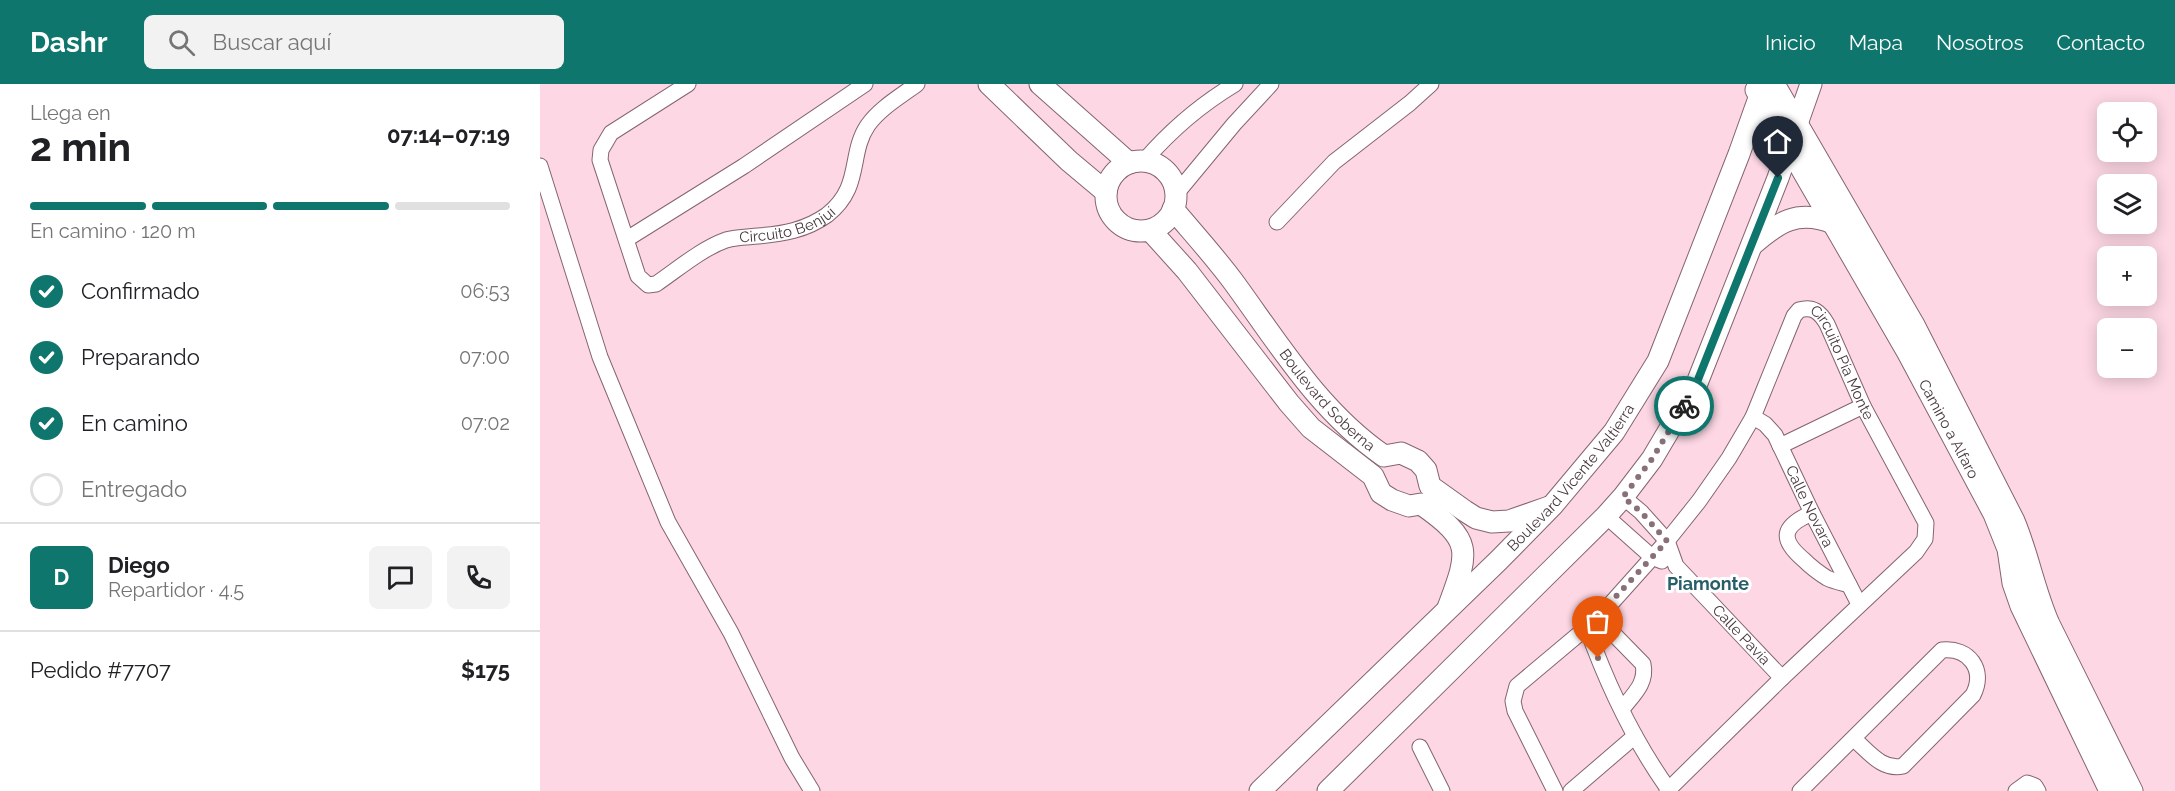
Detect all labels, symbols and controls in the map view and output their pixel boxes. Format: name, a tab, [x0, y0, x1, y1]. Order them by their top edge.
search box	[144, 15, 564, 69]
text: Dashr	[30, 26, 108, 59]
icon: search	[165, 26, 198, 59]
text: Buscar aquí	[213, 29, 331, 55]
text: Inicio	[1765, 30, 1816, 55]
text: Mapa	[1849, 30, 1903, 55]
text: Nosotros	[1936, 30, 2024, 55]
text: Contacto	[2057, 30, 2145, 55]
text: Llega en	[30, 101, 111, 125]
map controls	[2097, 102, 2157, 378]
button: locate	[2097, 102, 2157, 162]
pin	[1752, 116, 1803, 178]
text: 07:14–07:19	[387, 122, 510, 148]
text: 2 min	[30, 124, 131, 170]
icon: home	[1761, 125, 1794, 158]
button: layers	[2097, 174, 2157, 234]
street label: Circuito Benjuí	[739, 203, 840, 246]
text: En camino · 120 m	[30, 219, 196, 243]
button: +	[2097, 246, 2157, 306]
icon: check	[30, 275, 63, 308]
text: Confirmado	[81, 278, 200, 304]
text: 06:53	[460, 279, 510, 303]
street label: Circuito Pía Monte	[1807, 301, 1878, 423]
button: −	[2097, 318, 2157, 378]
icon: check	[30, 341, 63, 374]
text: Preparando	[81, 344, 200, 370]
text: 07:00	[459, 345, 510, 369]
street label: Boulevard Soberna	[1275, 346, 1378, 455]
courier	[1654, 376, 1714, 436]
street label: Camino a Alfaro	[1915, 376, 1983, 482]
icon: bike	[1668, 390, 1701, 423]
street label: Boulevard Vicente Valtierra	[1504, 401, 1638, 555]
icon: check	[30, 407, 63, 440]
text: En camino	[81, 410, 188, 436]
text: 07:02	[461, 411, 510, 435]
street label: Calle Novara	[1782, 463, 1837, 550]
text: Entregado	[81, 476, 187, 502]
button: chat	[369, 546, 432, 609]
button: phone	[447, 546, 510, 609]
text: Diego	[108, 552, 170, 578]
text: D	[54, 564, 69, 590]
district label: Piamonte	[1667, 573, 1749, 594]
text: Repartidor · 4.5	[108, 578, 244, 602]
pin	[1572, 596, 1623, 658]
street label: Calle Pavía	[1709, 601, 1774, 669]
icon: bag	[1581, 605, 1614, 638]
text: Pedido #7707	[30, 657, 171, 683]
text: $175	[461, 657, 510, 683]

